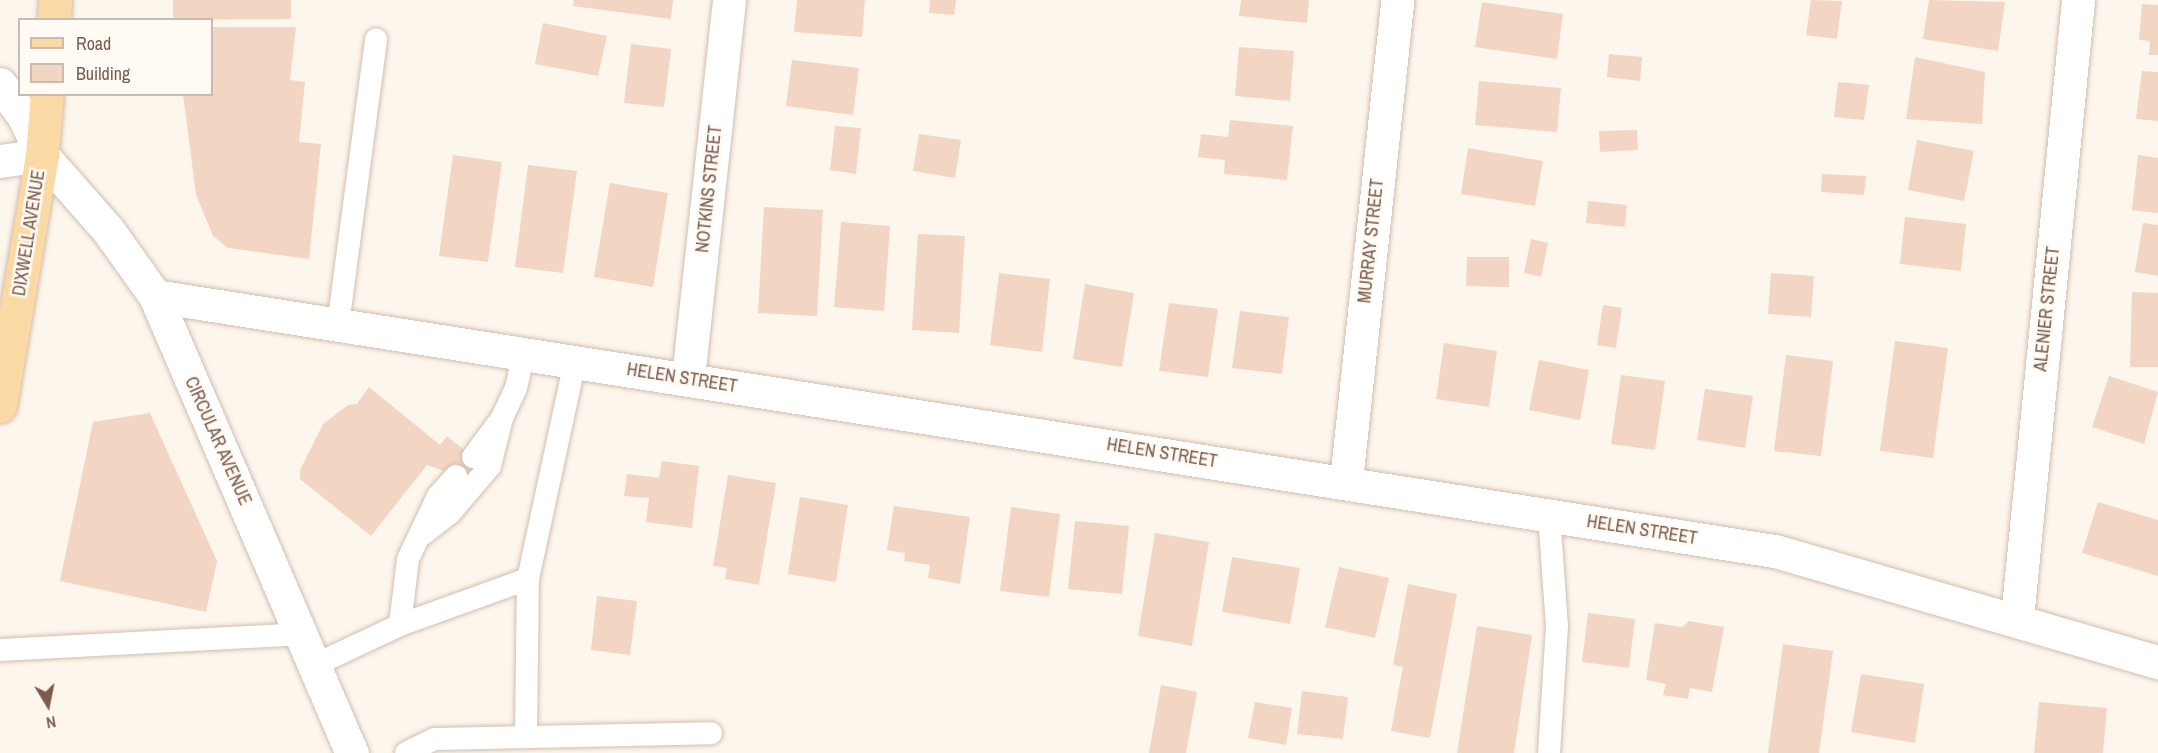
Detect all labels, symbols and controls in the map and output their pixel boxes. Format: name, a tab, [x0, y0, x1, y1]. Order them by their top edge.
legend	[18, 18, 213, 96]
text: Road	[76, 31, 111, 56]
text: Building	[76, 61, 130, 86]
street label: NOTKINS STREET	[692, 124, 726, 254]
street label: DIXWELL AVENUE	[8, 168, 50, 298]
street label: MURRAY STREET	[1354, 178, 1388, 304]
street label: ALENIER STREET	[2030, 245, 2064, 373]
street label: HELEN STREET	[625, 359, 739, 397]
street label: CIRCULAR AVENUE	[180, 373, 256, 509]
street label: HELEN STREET	[1105, 434, 1219, 472]
street label: HELEN STREET	[1585, 511, 1699, 549]
north arrow	[18, 675, 78, 735]
text: N	[45, 711, 58, 734]

